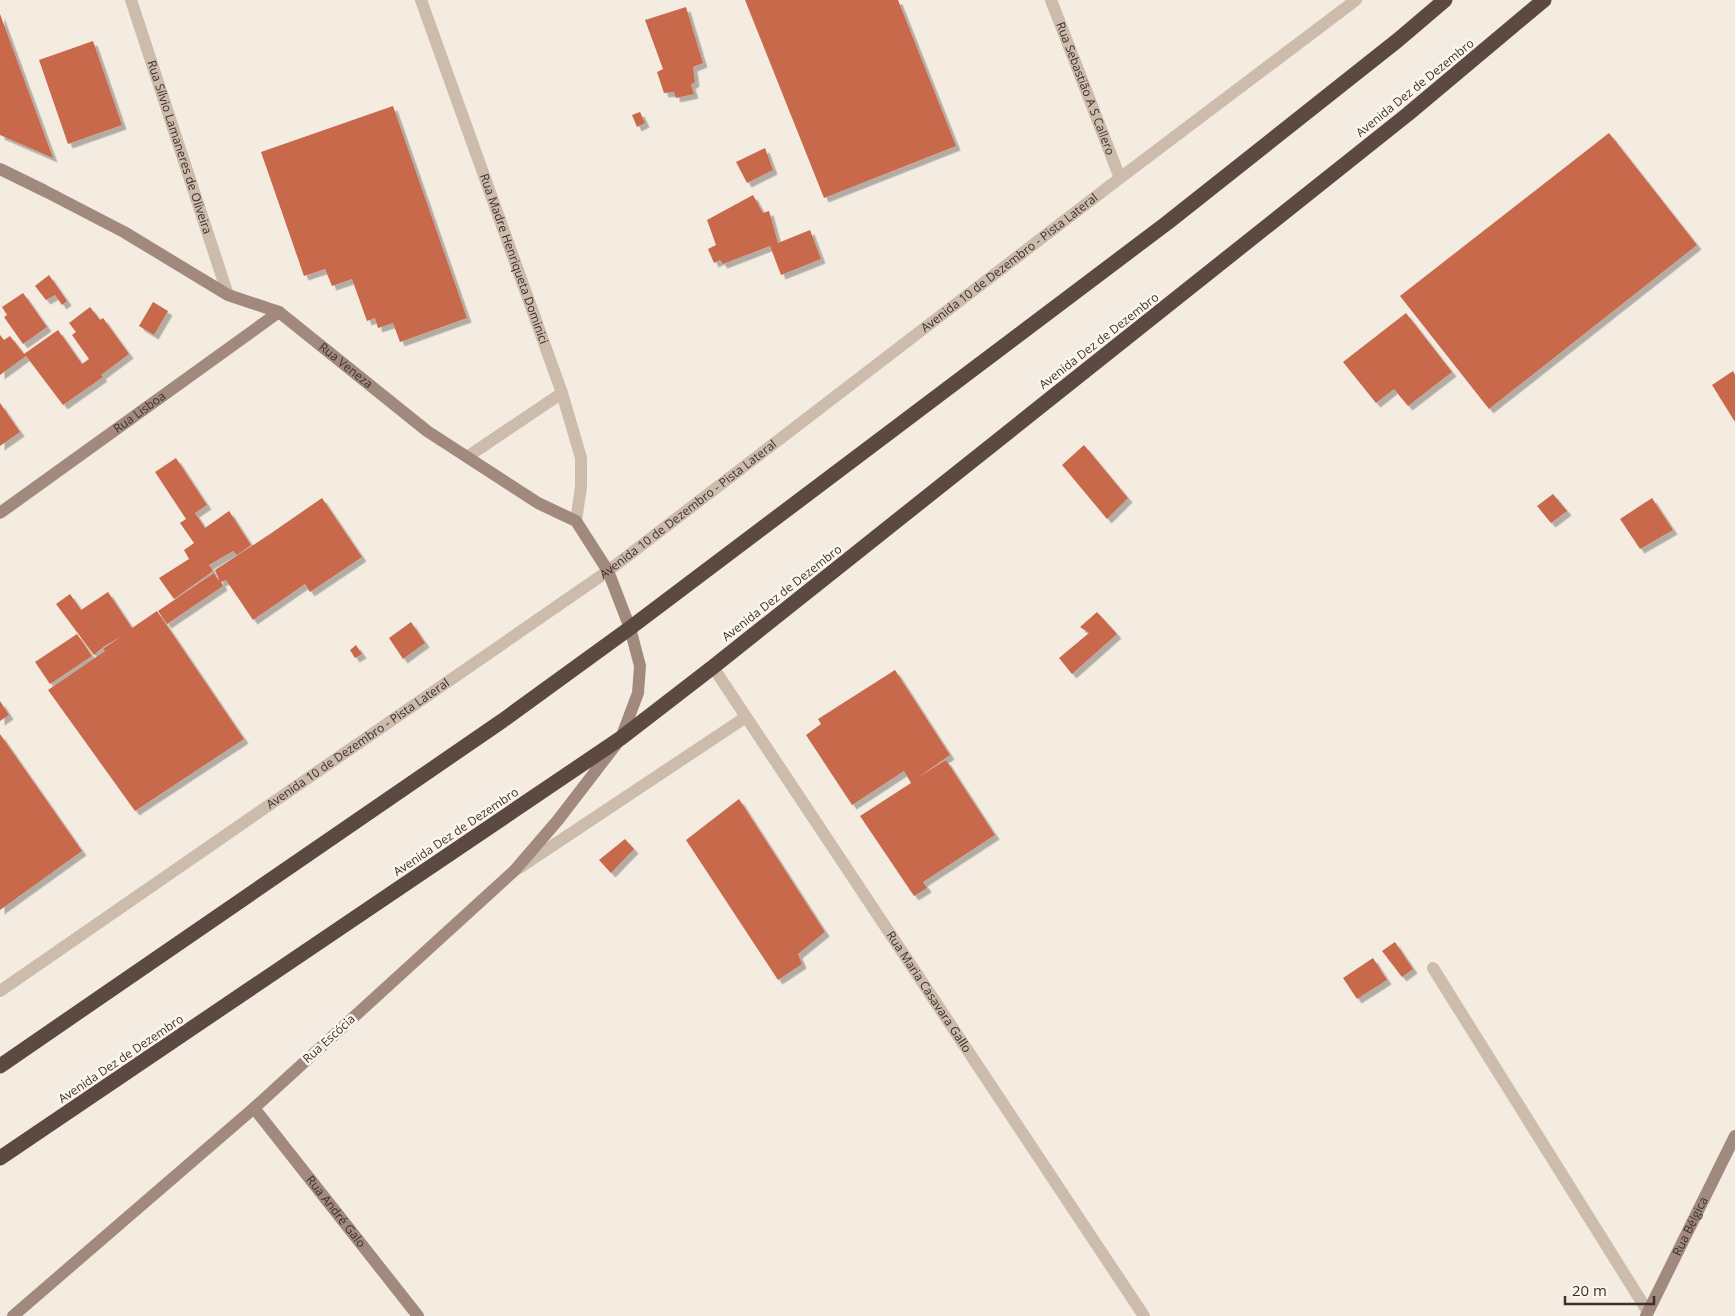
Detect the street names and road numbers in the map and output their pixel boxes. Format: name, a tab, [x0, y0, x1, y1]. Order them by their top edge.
street label: Rua Sebastião A S Callero	[1052, 19, 1119, 157]
street label: Avenida Dez de Dezembro	[1352, 35, 1477, 141]
street label: Rua Sílvio Lamaneres de Oliveira	[143, 58, 216, 236]
street label: Rua Madre Henriqueta Dominici	[476, 171, 553, 346]
street label: Avenida 10 de Dezembro - Pista Lateral	[917, 189, 1101, 336]
street label: Avenida Dez de Dezembro	[1035, 288, 1162, 393]
street label: Rua Veneza	[315, 338, 377, 392]
street label: Rua Lisboa	[110, 387, 169, 437]
street label: Avenida 10 de Dezembro - Pista Lateral	[596, 436, 780, 582]
street label: Avenida Dez de Dezembro	[718, 540, 845, 645]
street label: Avenida 10 de Dezembro - Pista Lateral	[263, 674, 453, 813]
street label: Avenida Dez de Dezembro	[390, 783, 522, 880]
street label: Rua Maria Casavara Gallo	[883, 928, 976, 1056]
street label: Avenida Dez de Dezembro	[55, 1010, 187, 1107]
street label: Rua Escócia	[299, 1010, 359, 1067]
street label: Rua André Galo	[302, 1172, 370, 1251]
street label: Rua Bélgica	[1668, 1194, 1712, 1259]

